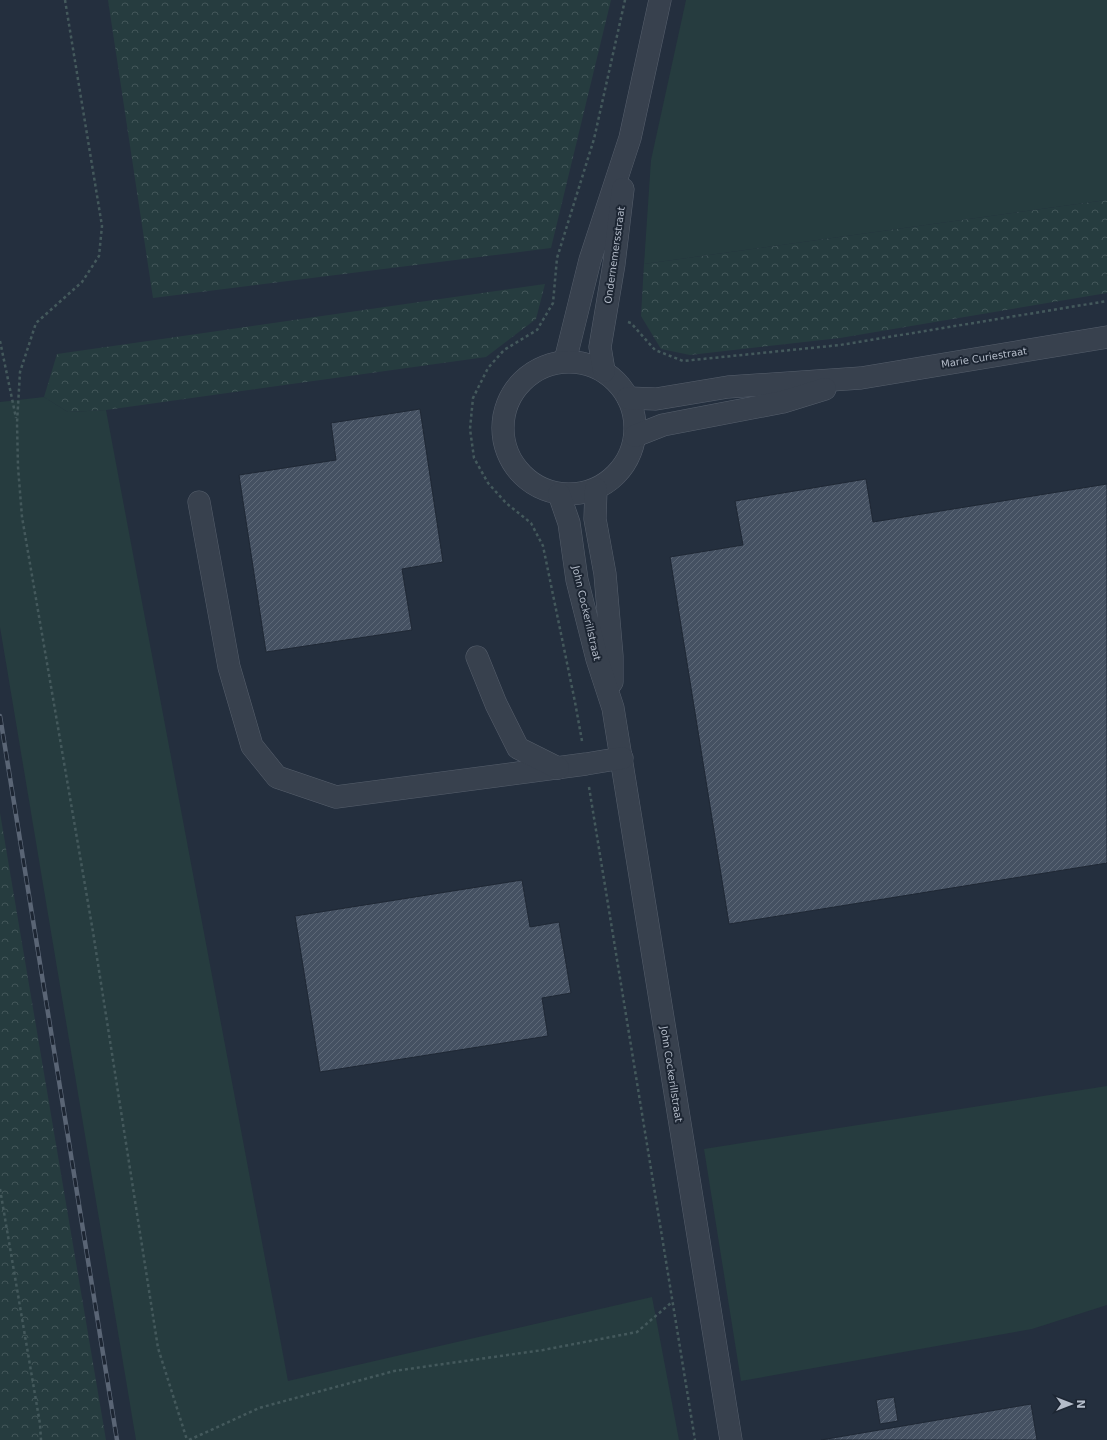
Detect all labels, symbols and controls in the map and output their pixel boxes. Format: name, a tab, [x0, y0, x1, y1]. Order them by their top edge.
street label: Ondernemersstraat	[602, 206, 627, 304]
street label: Marie Curiestraat	[940, 345, 1028, 370]
street label: John Cockerillstraat	[570, 564, 603, 662]
street label: John Cockerillstraat	[658, 1024, 685, 1123]
north arrow	[1051, 1384, 1091, 1424]
text: N	[1074, 1399, 1087, 1409]

